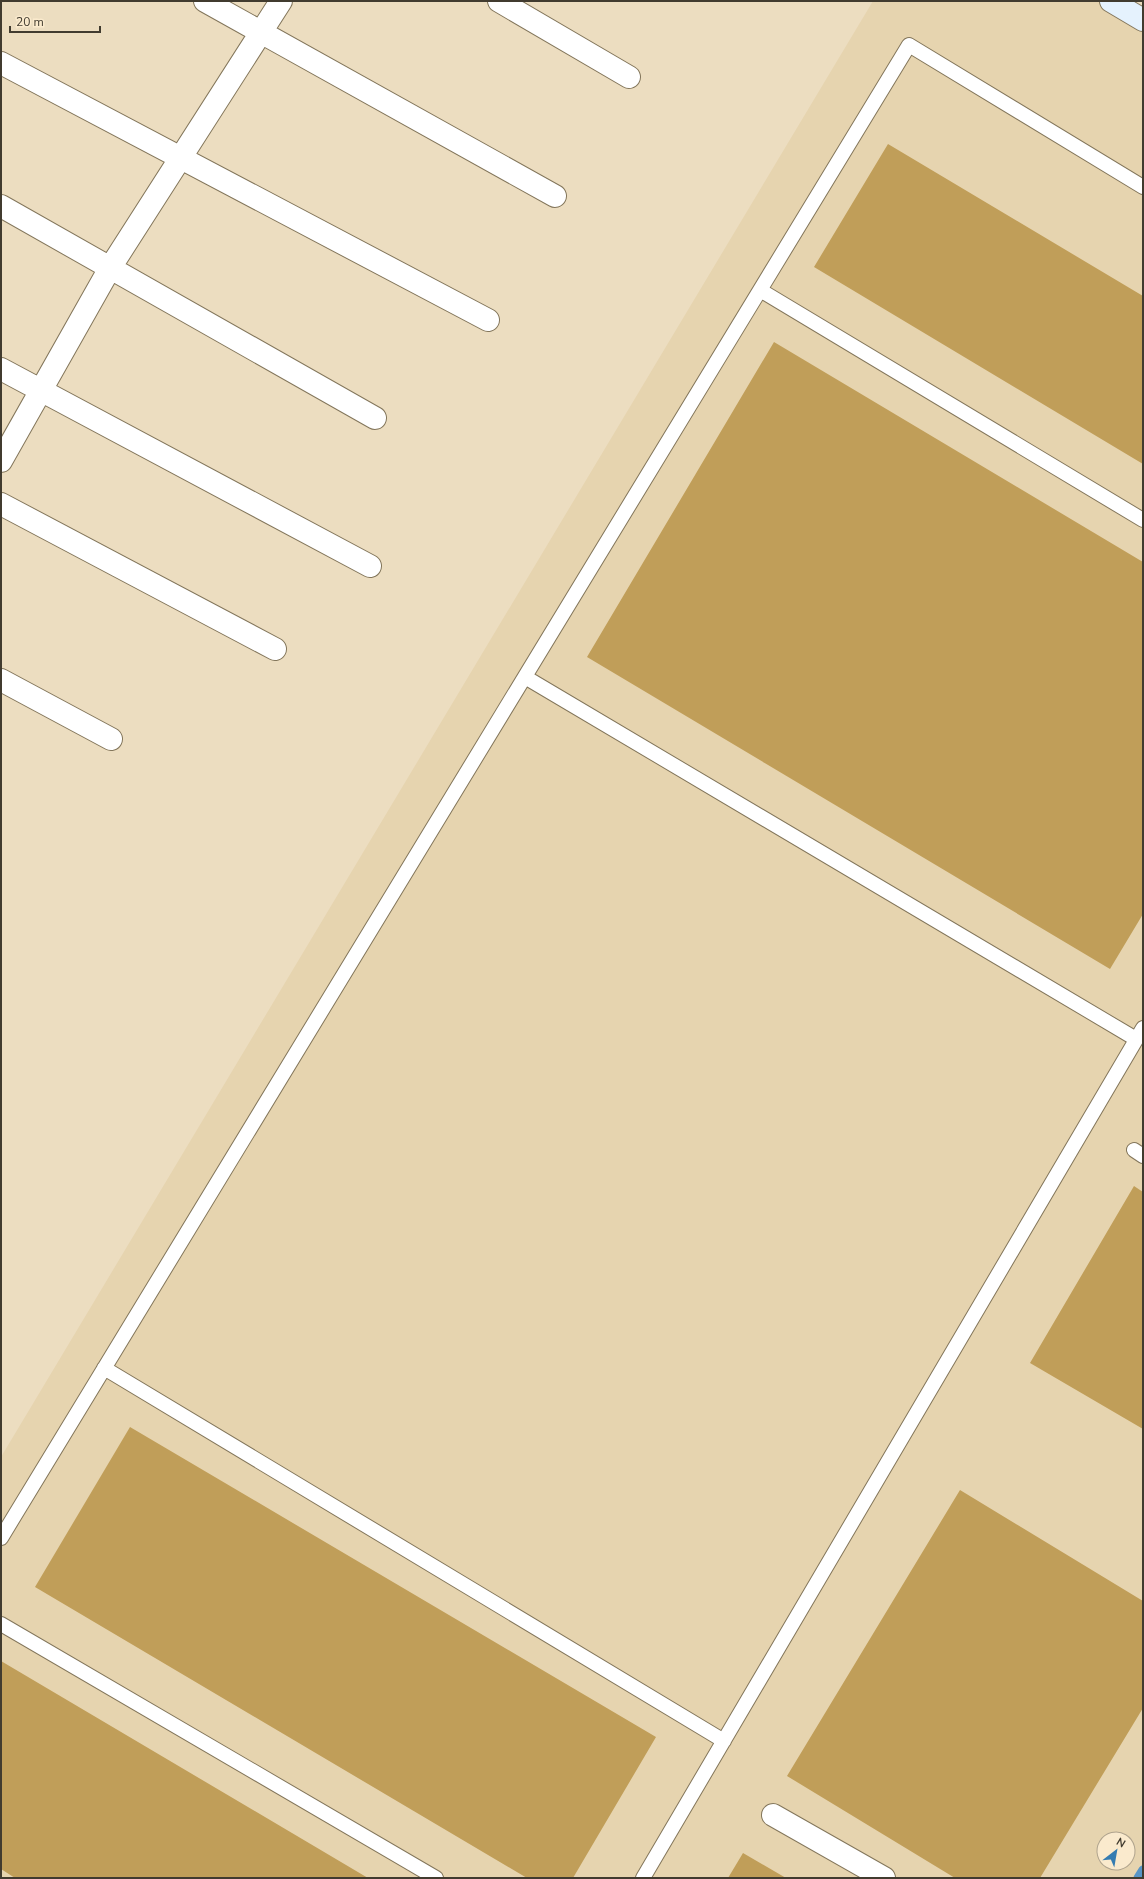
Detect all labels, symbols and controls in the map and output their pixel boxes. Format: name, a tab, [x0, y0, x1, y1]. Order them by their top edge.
scale bar	[10, 8, 100, 34]
text: 20 m	[16, 14, 44, 30]
north arrow	[1096, 1831, 1136, 1871]
text: N	[1114, 1834, 1128, 1851]

